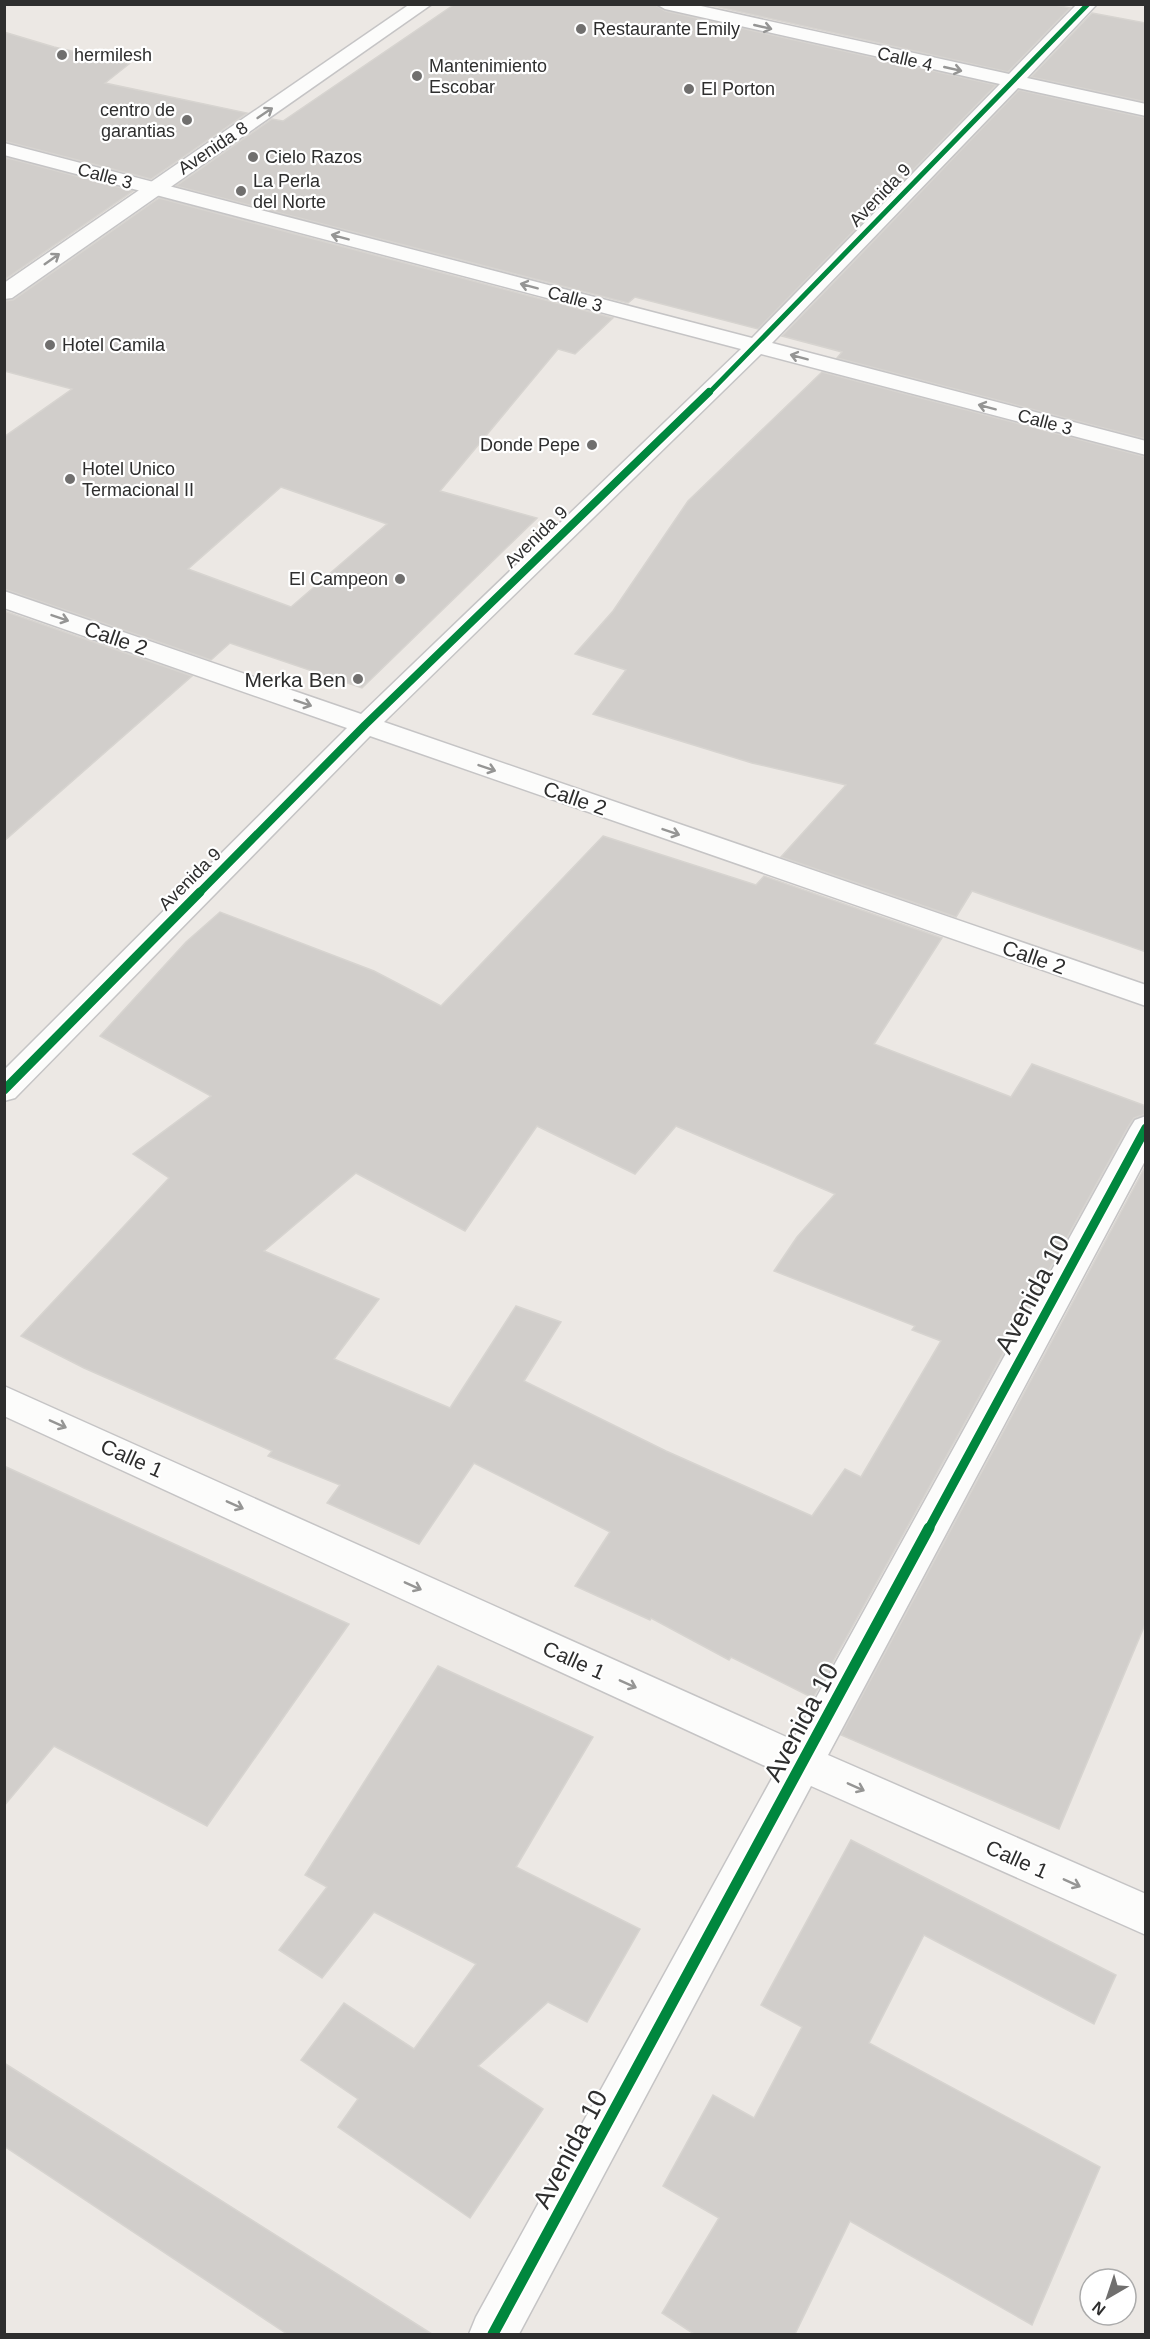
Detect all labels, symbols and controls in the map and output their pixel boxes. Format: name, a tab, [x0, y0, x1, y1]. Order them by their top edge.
place label: Restaurante Emily	[593, 19, 740, 39]
one-way arrow	[753, 21, 772, 33]
marker: Restaurante Emily	[574, 22, 588, 36]
street label: Calle 4	[875, 43, 935, 75]
place label: hermilesh	[74, 45, 152, 65]
marker: hermilesh	[55, 48, 69, 62]
place label: Mantenimiento Escobar	[429, 56, 547, 97]
one-way arrow	[943, 64, 962, 76]
marker: Mantenimiento Escobar	[410, 69, 424, 83]
place label: El Porton	[701, 79, 775, 99]
marker: El Porton	[682, 82, 696, 96]
place label: centro de garantias	[100, 100, 175, 141]
one-way arrow	[256, 107, 272, 119]
marker: centro de garantias	[180, 113, 194, 127]
street label: Avenida 8	[174, 117, 252, 179]
place label: Cielo Razos	[265, 147, 362, 167]
marker: Cielo Razos	[246, 150, 260, 164]
street label: Calle 3	[75, 159, 135, 193]
street label: Avenida 9	[845, 159, 915, 231]
place label: La Perla del Norte	[253, 171, 326, 212]
marker: La Perla del Norte	[234, 184, 248, 198]
one-way arrow	[331, 231, 350, 242]
one-way arrow	[44, 253, 60, 266]
one-way arrow	[520, 280, 539, 292]
street label: Calle 3	[545, 282, 605, 316]
place label: Hotel Camila	[62, 335, 166, 355]
marker: Hotel Camila	[43, 338, 57, 352]
one-way arrow	[790, 351, 809, 362]
one-way arrow	[978, 400, 997, 412]
street label: Calle 3	[1015, 405, 1075, 439]
place label: Donde Pepe	[480, 435, 580, 455]
marker: Donde Pepe	[585, 438, 599, 452]
place label: Hotel Unico Termacional II	[82, 459, 194, 500]
marker: Hotel Unico Termacional II	[63, 472, 77, 486]
street label: Avenida 9	[500, 502, 572, 572]
place label: El Campeon	[289, 569, 388, 589]
marker: El Campeon	[393, 572, 407, 586]
one-way arrow	[50, 613, 69, 624]
street label: Calle 2	[81, 616, 151, 660]
place label: Merka Ben	[244, 668, 346, 691]
marker: Merka Ben	[351, 672, 365, 686]
one-way arrow	[293, 699, 312, 710]
one-way arrow	[477, 763, 496, 774]
street label: Calle 2	[540, 776, 610, 820]
one-way arrow	[662, 827, 680, 838]
street label: Avenida 9	[155, 844, 225, 914]
street label: Calle 2	[999, 935, 1069, 979]
street label: Avenida 10	[988, 1230, 1076, 1358]
one-way arrow	[48, 1419, 66, 1431]
street label: Calle 1	[97, 1434, 167, 1482]
one-way arrow	[226, 1500, 244, 1511]
one-way arrow	[403, 1581, 421, 1592]
street label: Calle 1	[539, 1636, 609, 1684]
street label: Avenida 10	[757, 1658, 845, 1786]
one-way arrow	[619, 1679, 637, 1691]
one-way arrow	[846, 1782, 864, 1793]
street label: Calle 1	[982, 1835, 1052, 1883]
one-way arrow	[1063, 1878, 1081, 1889]
street label: Avenida 10	[526, 2085, 614, 2213]
north arrow	[1078, 2267, 1138, 2327]
text: N	[1089, 2298, 1109, 2319]

